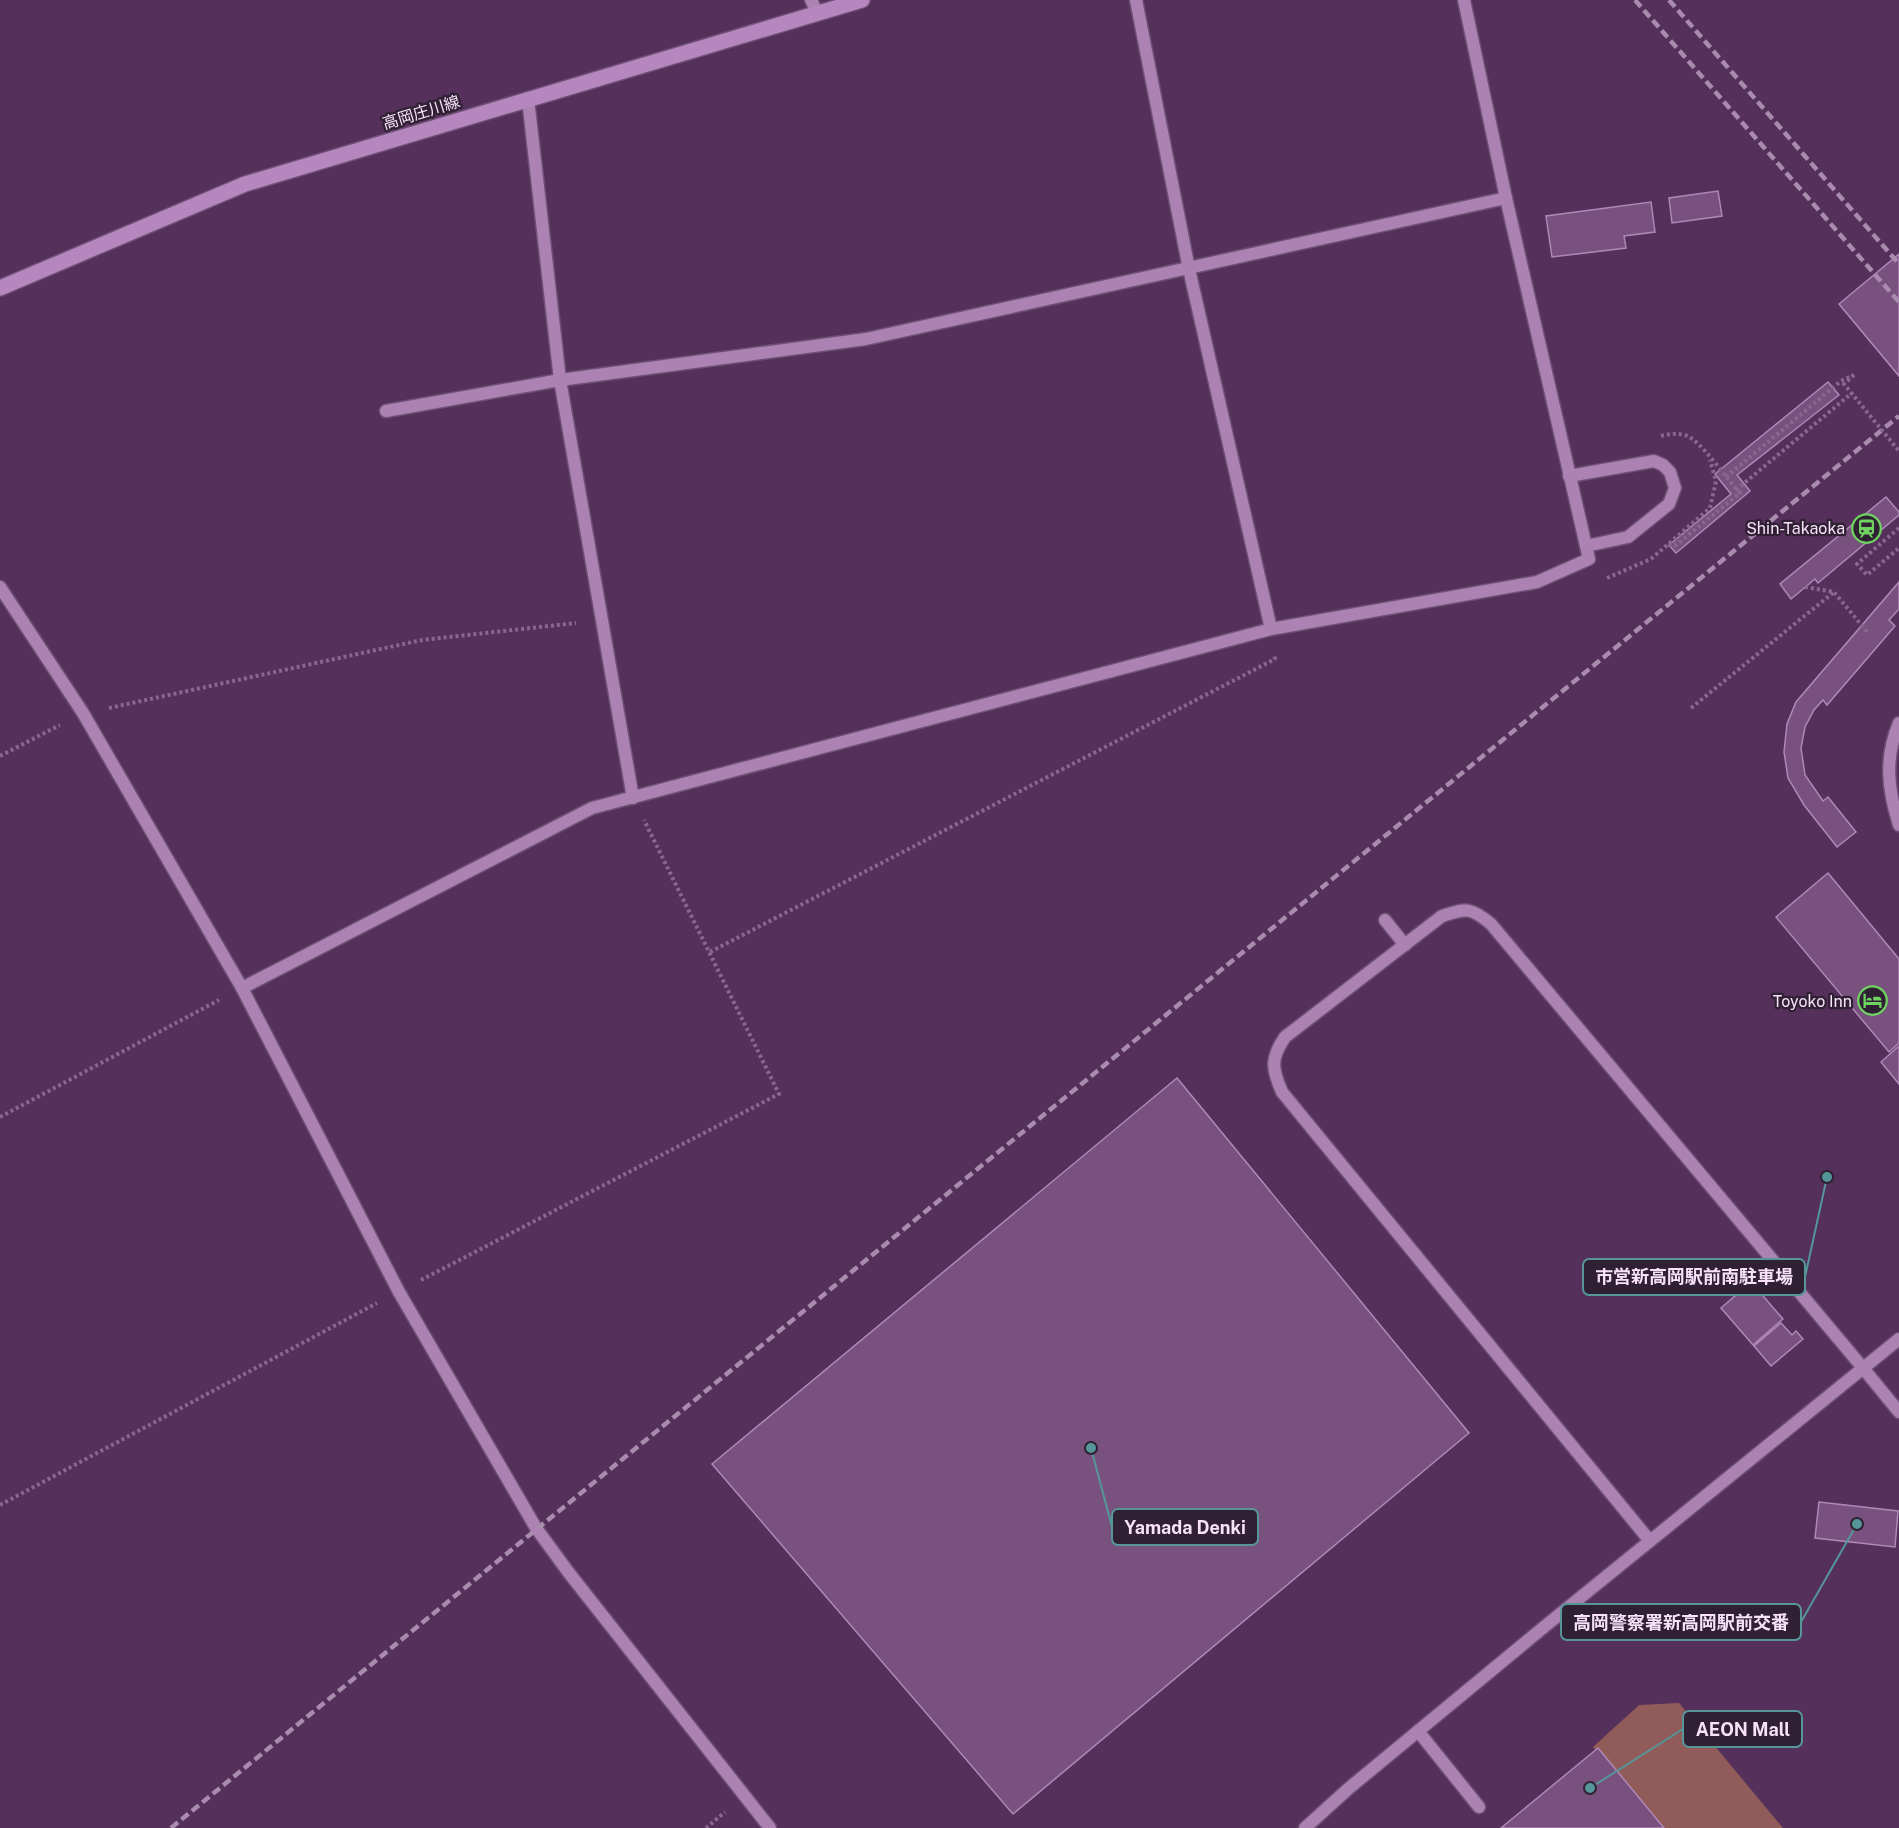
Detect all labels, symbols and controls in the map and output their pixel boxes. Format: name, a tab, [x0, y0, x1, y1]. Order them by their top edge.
street label: 高岡庄川線	[380, 92, 462, 133]
station icon: Shin-Takaoka	[1850, 512, 1882, 544]
place label: Shin-Takaoka	[1746, 519, 1845, 538]
hotel icon: Toyoko Inn	[1857, 985, 1889, 1017]
place label: Toyoko Inn	[1773, 992, 1852, 1011]
callout: 市営新高岡駅前南駐車場	[1583, 1259, 1805, 1295]
text: 市営新高岡駅前南駐車場	[1595, 1266, 1793, 1287]
callout: Yamada Denki	[1112, 1509, 1258, 1545]
text: Yamada Denki	[1124, 1517, 1246, 1538]
callout: 高岡警察署新高岡駅前交番	[1561, 1604, 1801, 1640]
text: 高岡警察署新高岡駅前交番	[1573, 1612, 1789, 1633]
callout: AEON Mall	[1683, 1711, 1802, 1747]
text: AEON Mall	[1696, 1719, 1790, 1740]

